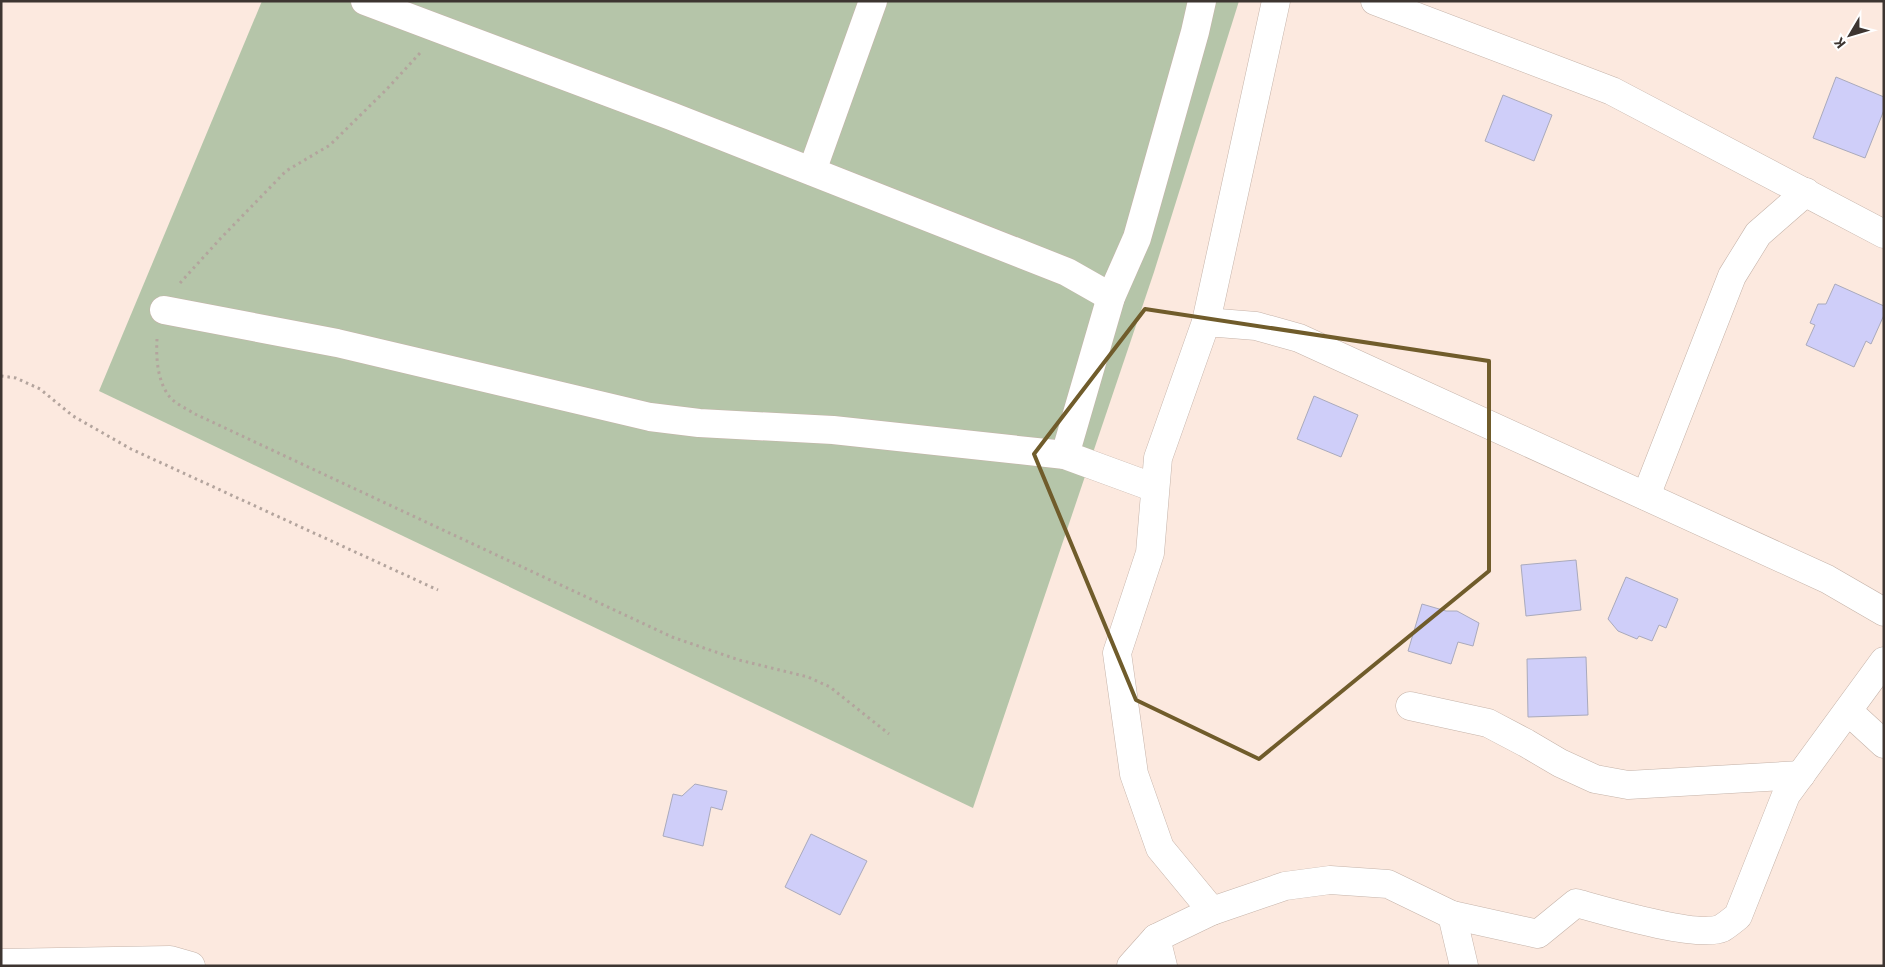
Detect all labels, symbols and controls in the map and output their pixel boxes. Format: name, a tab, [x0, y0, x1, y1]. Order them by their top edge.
north arrow	[1825, 10, 1875, 60]
text: K	[1830, 34, 1849, 52]

